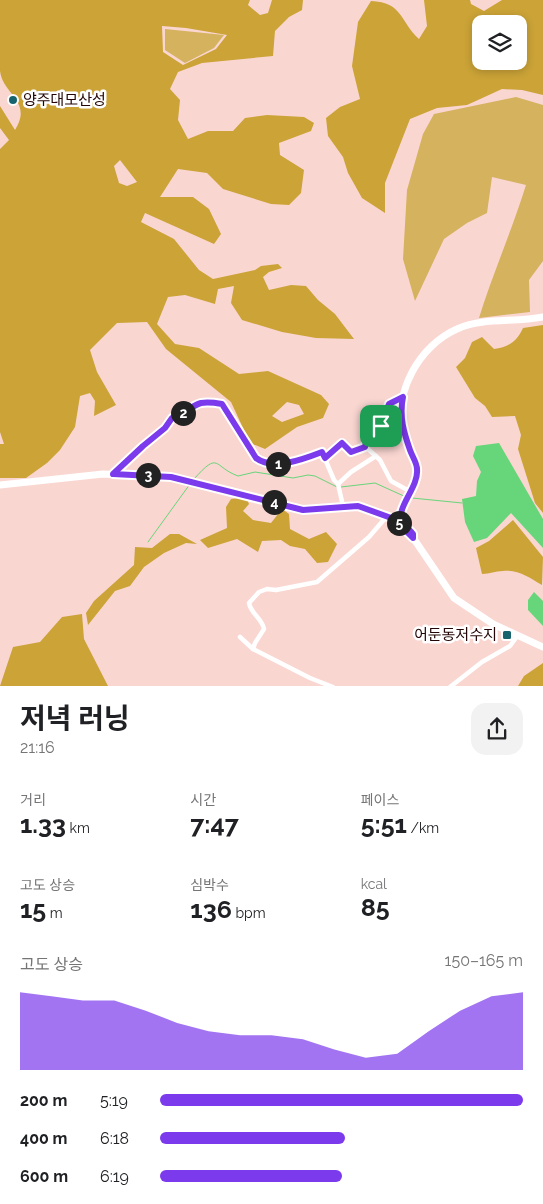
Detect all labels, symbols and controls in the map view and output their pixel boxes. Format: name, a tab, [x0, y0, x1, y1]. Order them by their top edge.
map controls	[472, 15, 527, 70]
button: layers	[472, 15, 527, 70]
place label: 양주대모산성	[23, 91, 106, 109]
marker: 양주대모산성	[7, 94, 19, 106]
pin: 2	[170, 400, 196, 426]
text: 2	[180, 405, 187, 421]
pin	[360, 405, 402, 447]
icon: arrive	[367, 412, 395, 440]
pin: 1	[266, 452, 290, 476]
text: 1	[275, 456, 282, 472]
pin: 3	[136, 462, 160, 488]
text: 3	[145, 467, 152, 483]
pin: 4	[262, 490, 286, 514]
text: 4	[271, 494, 279, 510]
pin: 5	[386, 510, 412, 536]
text: 5	[396, 515, 403, 531]
place label: 어둔동저수지	[414, 626, 497, 644]
marker: 어둔동저수지	[501, 629, 513, 641]
text: 저녁 러닝	[20, 702, 130, 735]
button: share	[471, 703, 523, 755]
text: 21:16	[20, 738, 55, 757]
text: 거리	[20, 792, 46, 808]
text: 시간	[190, 792, 216, 808]
text: 페이스	[361, 792, 399, 808]
text: 1.33	[20, 809, 66, 839]
text: 7:47	[190, 809, 239, 839]
text: 5:51	[361, 809, 407, 839]
text: km	[66, 820, 90, 836]
text: /km	[407, 820, 439, 836]
text: kcal	[361, 876, 387, 892]
text: 고도 상승	[20, 877, 75, 893]
text: 심박수	[190, 877, 229, 893]
text: 85	[361, 892, 390, 922]
text: 15	[20, 894, 46, 924]
text: 136	[190, 894, 232, 924]
text: m	[46, 905, 63, 921]
text: bpm	[232, 905, 266, 921]
text: 150–165 m	[445, 951, 523, 970]
text: 고도 상승	[20, 955, 83, 974]
text: 200 m	[20, 1091, 67, 1110]
text: 5:19	[100, 1091, 128, 1110]
text: 400 m	[20, 1129, 68, 1148]
text: 6:18	[100, 1129, 129, 1148]
text: 600 m	[20, 1167, 68, 1186]
text: 6:19	[100, 1167, 129, 1186]

